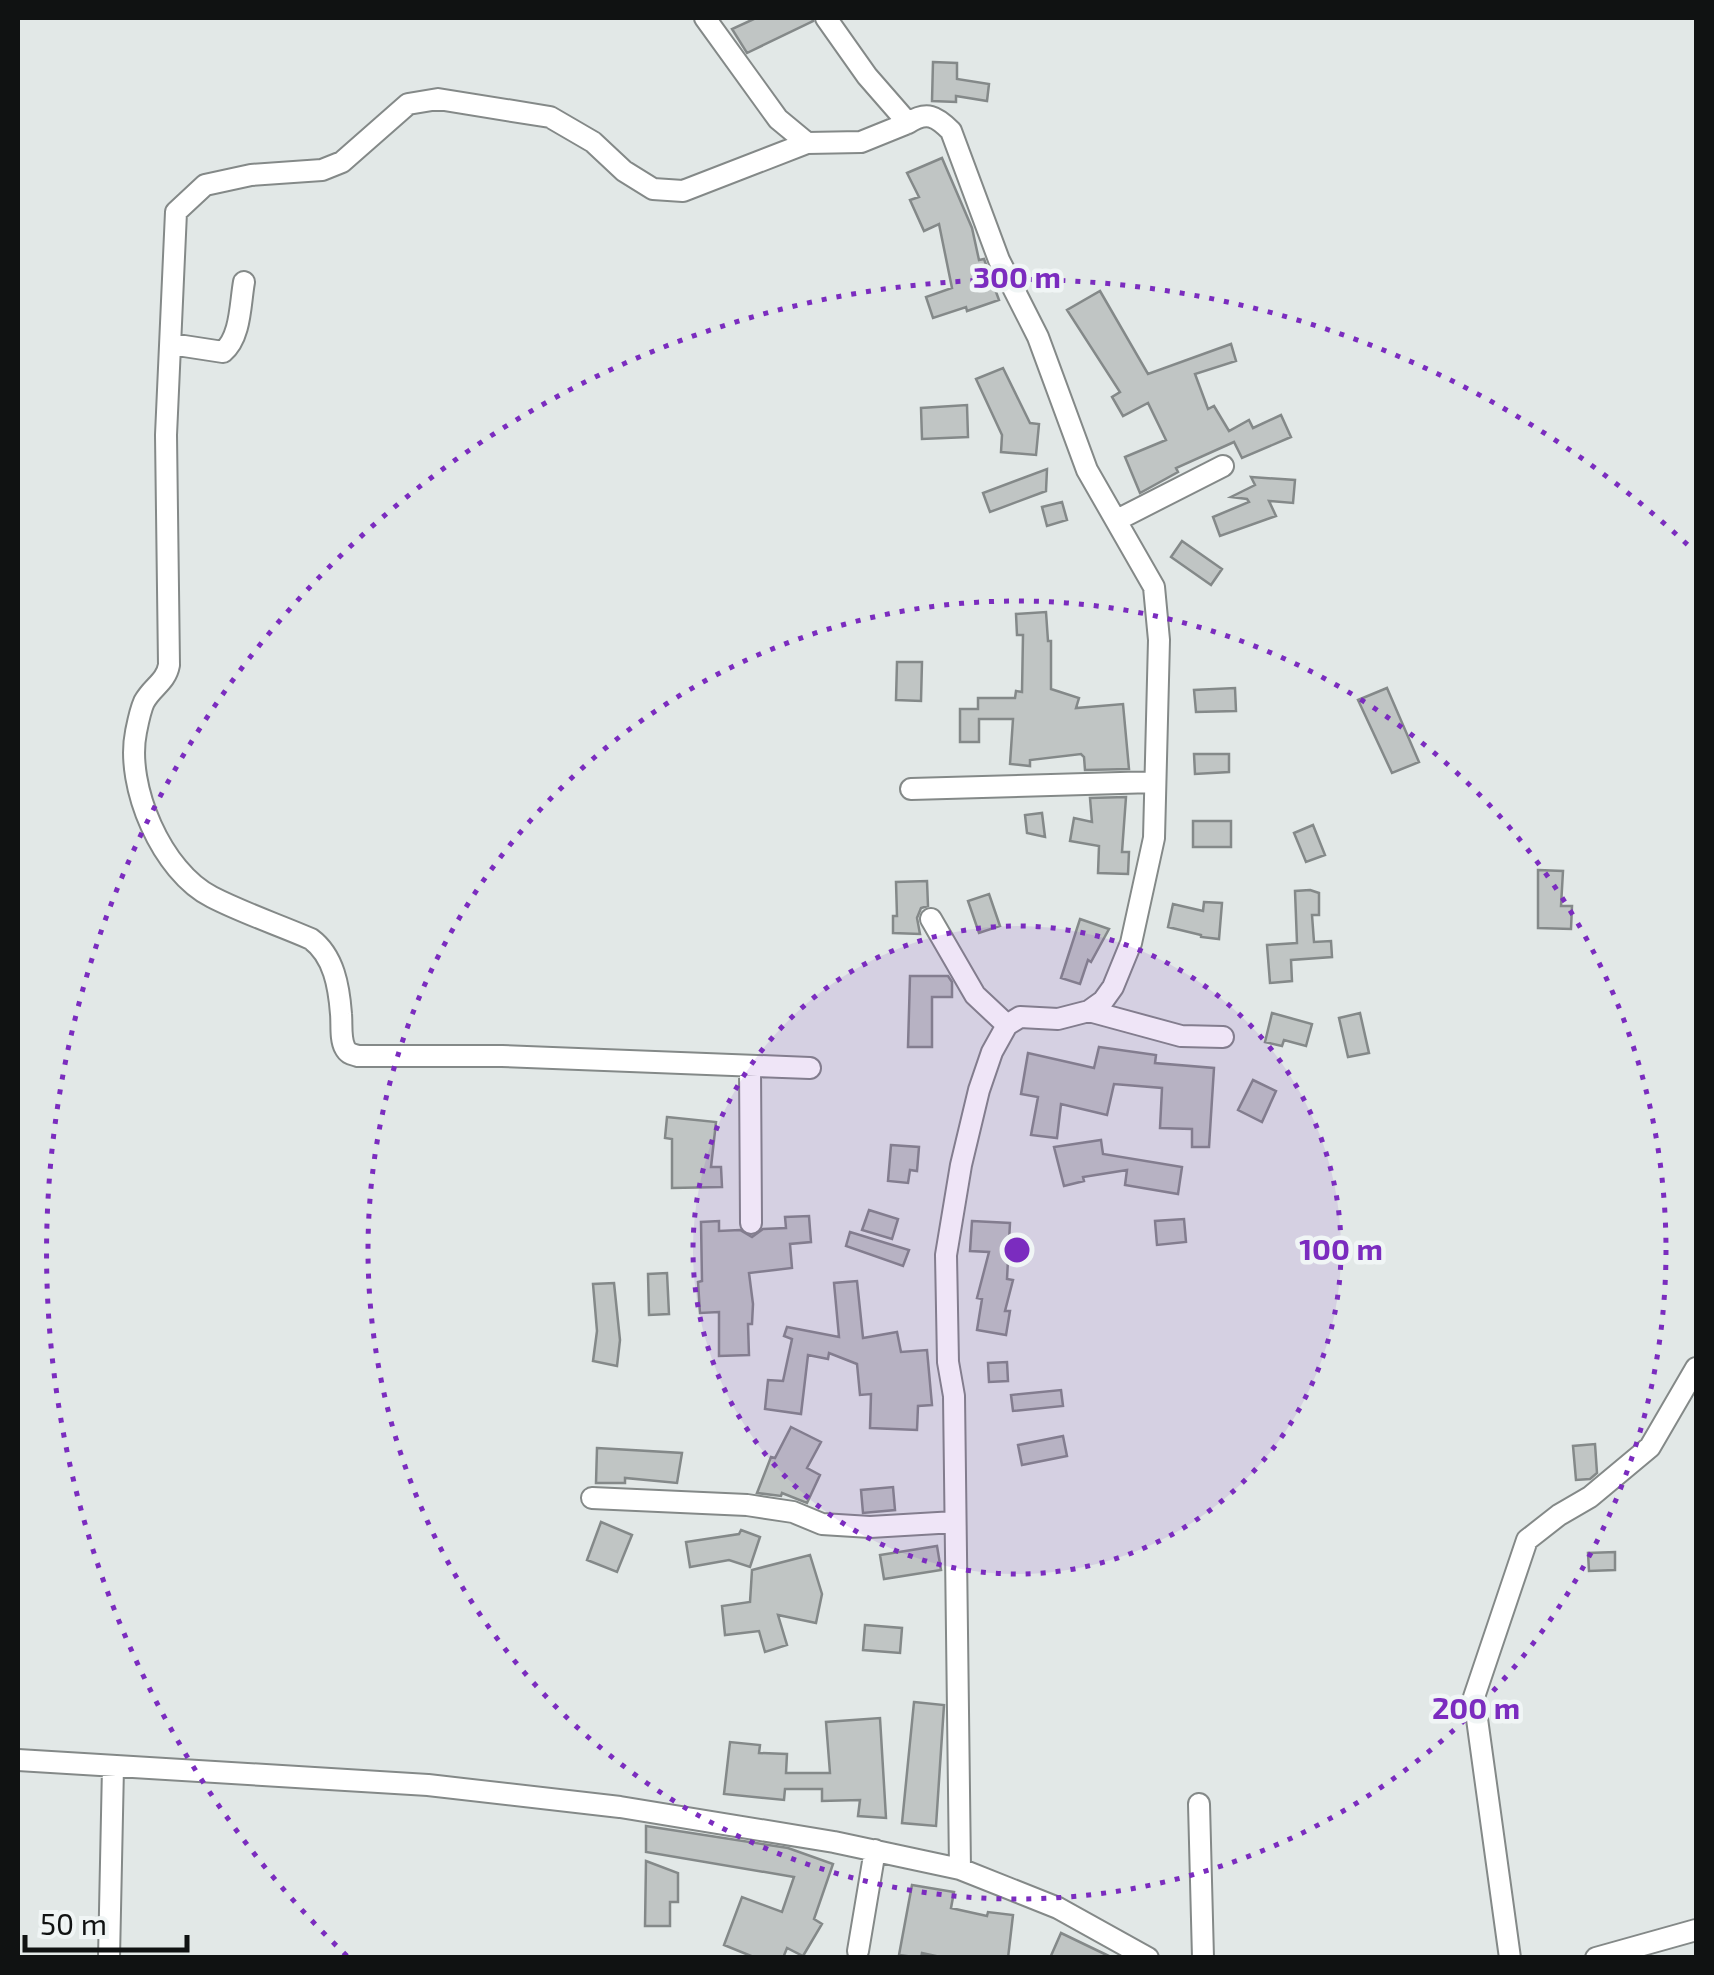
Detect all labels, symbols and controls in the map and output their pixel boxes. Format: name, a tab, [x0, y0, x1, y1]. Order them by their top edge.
text: 300 m	[973, 258, 1061, 294]
text: 100 m	[1299, 1230, 1383, 1266]
centre of rings	[999, 1232, 1035, 1268]
text: 200 m	[1432, 1689, 1520, 1725]
scale bar	[25, 1890, 188, 1952]
text: 50 m	[40, 1905, 107, 1941]

